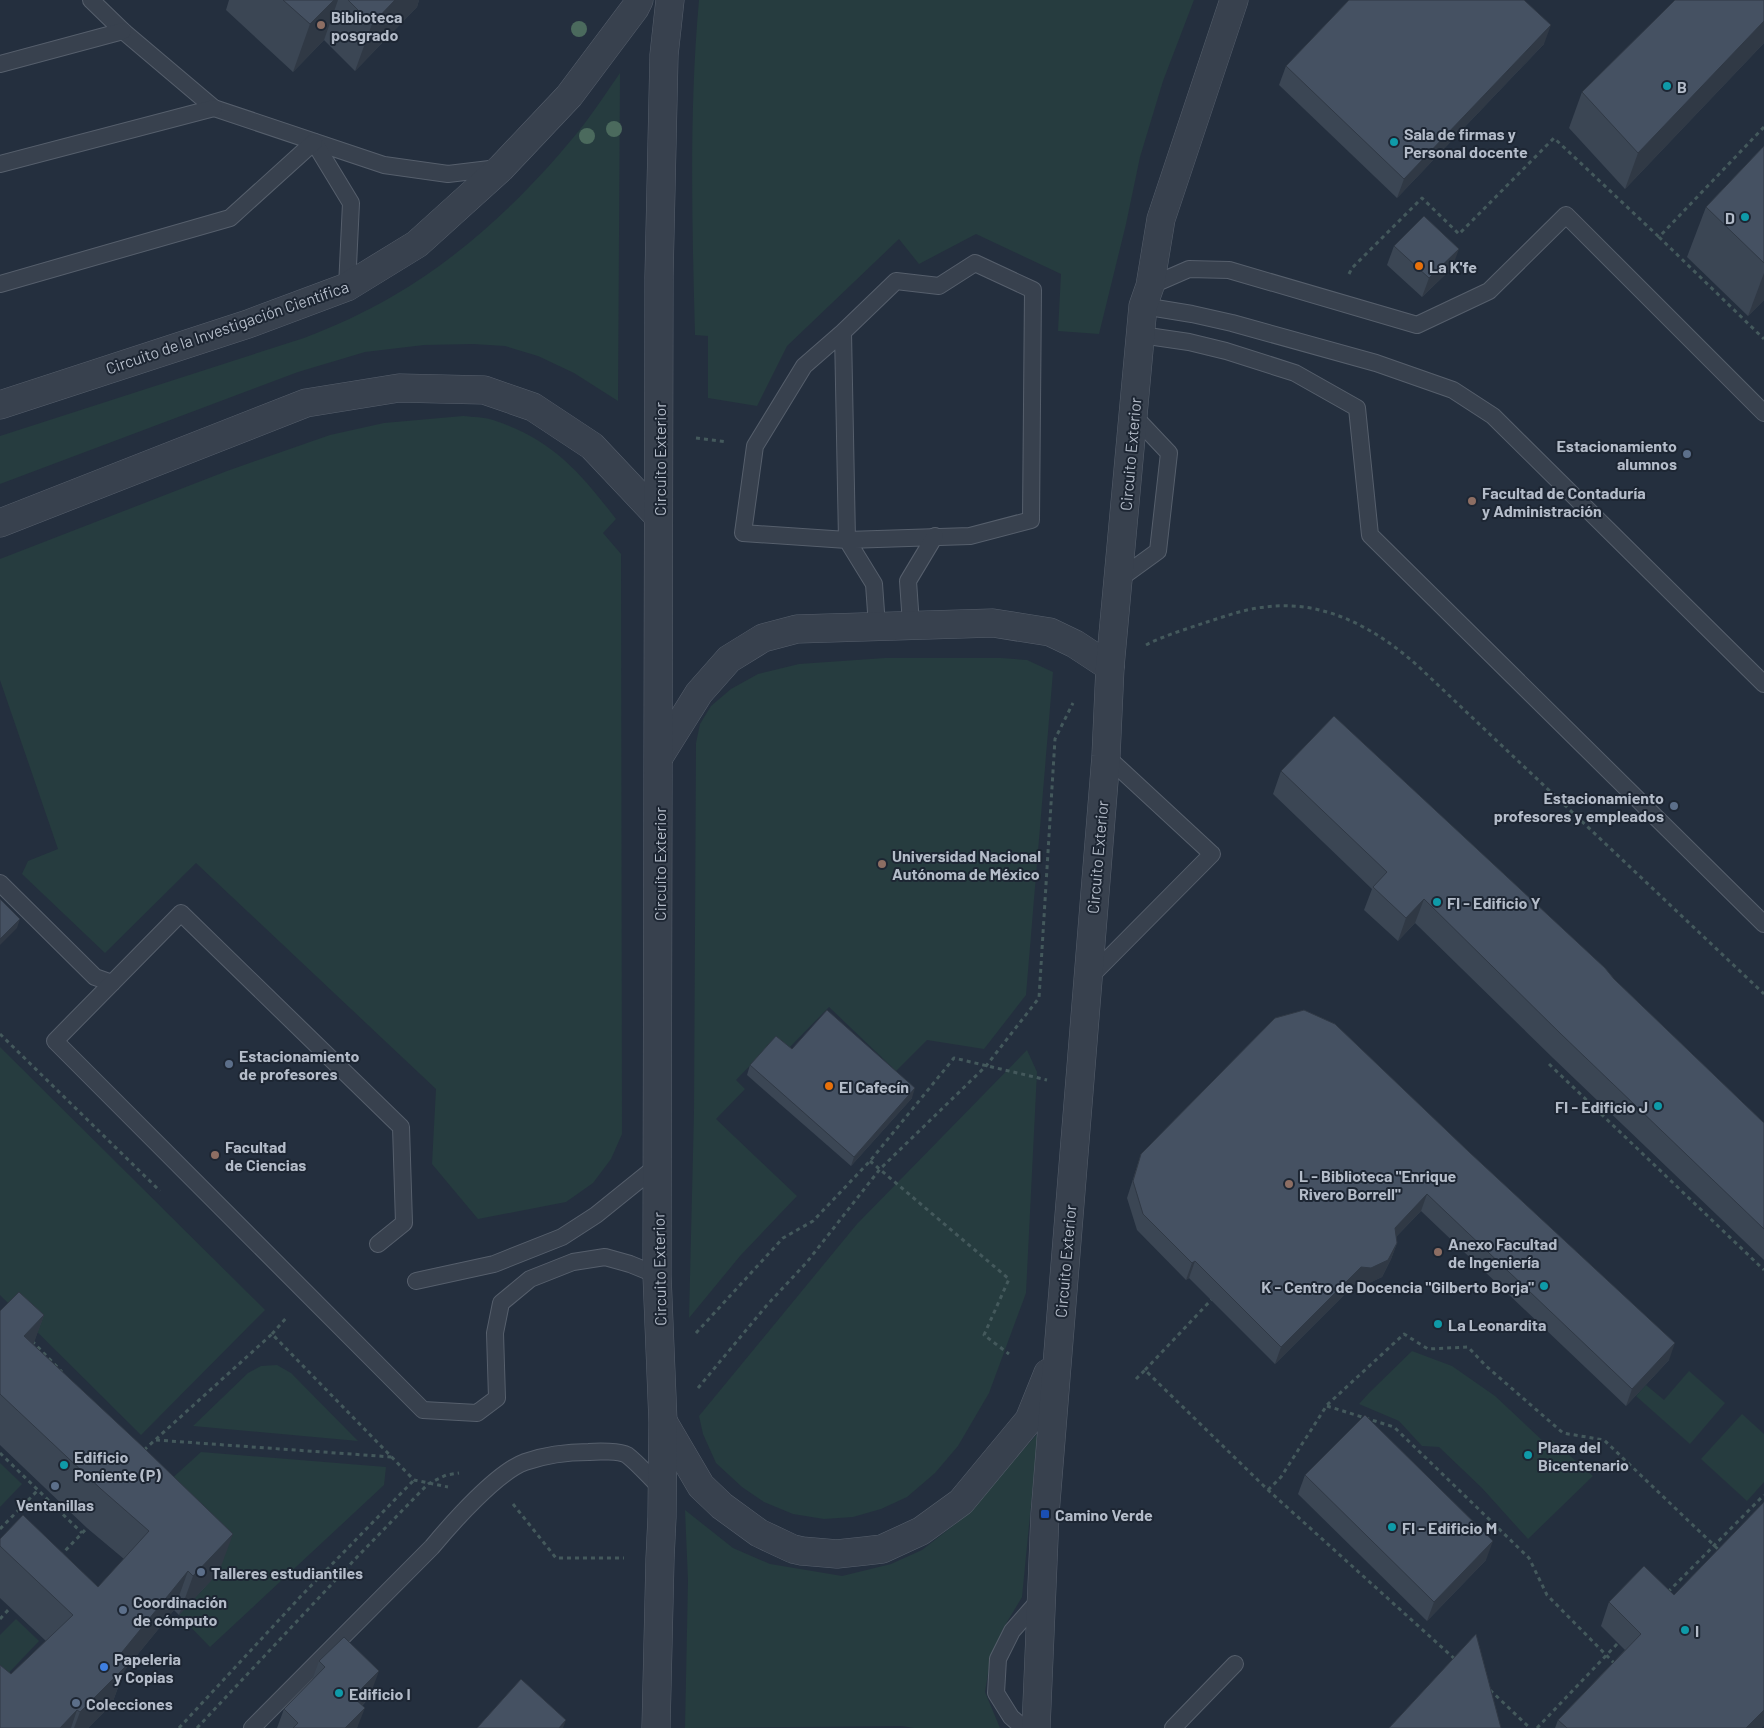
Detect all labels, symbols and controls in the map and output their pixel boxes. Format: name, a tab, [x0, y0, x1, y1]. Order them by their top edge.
place label: Biblioteca posgrado	[331, 7, 402, 44]
marker: Biblioteca posgrado	[315, 19, 327, 31]
place label: B	[1677, 77, 1687, 96]
marker: B	[1661, 80, 1673, 92]
place label: Sala de firmas y Personal docente	[1404, 124, 1528, 161]
marker: Sala de firmas y Personal docente	[1388, 136, 1400, 148]
place label: D	[1725, 208, 1735, 227]
marker: D	[1739, 211, 1751, 223]
place label: La K'fe	[1429, 257, 1477, 276]
marker: La K'fe	[1413, 260, 1425, 272]
street label: Circuito de la Investigación Científica	[103, 276, 351, 378]
street label: Circuito Exterior	[1116, 396, 1144, 512]
street label: Circuito Exterior	[650, 402, 669, 516]
place label: Estacionamiento alumnos	[1557, 436, 1677, 473]
marker: Estacionamiento alumnos	[1681, 448, 1693, 460]
place label: Facultad de Contaduría y Administración	[1482, 483, 1646, 520]
marker: Facultad de Contaduría y Administración	[1466, 495, 1478, 507]
place label: Estacionamiento profesores y empleados	[1494, 788, 1664, 825]
street label: Circuito Exterior	[1083, 799, 1111, 915]
marker: Estacionamiento profesores y empleados	[1668, 800, 1680, 812]
street label: Circuito Exterior	[650, 807, 669, 921]
place label: Universidad Nacional Autónoma de México	[892, 846, 1041, 883]
marker: Universidad Nacional Autónoma de México	[876, 858, 888, 870]
place label: FI - Edificio Y	[1447, 893, 1541, 912]
marker: FI - Edificio Y	[1431, 896, 1443, 908]
place label: Estacionamiento de profesores	[239, 1046, 360, 1083]
marker: Estacionamiento de profesores	[223, 1058, 235, 1070]
place label: El Cafecín	[839, 1077, 909, 1096]
marker: El Cafecín	[823, 1080, 835, 1092]
place label: FI - Edificio J	[1555, 1097, 1648, 1116]
marker: FI - Edificio J	[1652, 1100, 1664, 1112]
place label: Facultad de Ciencias	[225, 1137, 306, 1174]
marker: Facultad de Ciencias	[209, 1149, 221, 1161]
place label: L - Biblioteca "Enrique Rivero Borrell"	[1299, 1166, 1457, 1203]
marker: L - Biblioteca "Enrique Rivero Borrell"	[1283, 1178, 1295, 1190]
street label: Circuito Exterior	[1051, 1203, 1079, 1319]
street label: Circuito Exterior	[649, 1212, 669, 1326]
place label: Anexo Facultad de Ingeniería	[1448, 1234, 1557, 1271]
marker: Anexo Facultad de Ingeniería	[1432, 1246, 1444, 1258]
place label: K - Centro de Docencia "Gilberto Borja"	[1261, 1277, 1534, 1296]
marker: K - Centro de Docencia "Gilberto Borja"	[1538, 1280, 1550, 1292]
place label: La Leonardita	[1448, 1315, 1546, 1334]
marker: La Leonardita	[1432, 1318, 1444, 1330]
place label: Plaza del Bicentenario	[1538, 1437, 1629, 1474]
place label: Edificio Poniente (P)	[74, 1447, 161, 1484]
marker: Plaza del Bicentenario	[1522, 1449, 1534, 1461]
marker: Edificio Poniente (P)	[58, 1459, 70, 1471]
marker: Ventanillas	[49, 1480, 61, 1492]
place label: Ventanillas	[16, 1495, 94, 1514]
place label: Camino Verde	[1055, 1505, 1153, 1524]
marker: Camino Verde	[1039, 1508, 1051, 1520]
place label: FI - Edificio M	[1402, 1518, 1497, 1537]
marker: FI - Edificio M	[1386, 1521, 1398, 1533]
place label: Talleres estudiantiles	[211, 1563, 363, 1582]
marker: Talleres estudiantiles	[195, 1566, 207, 1578]
place label: Coordinación de cómputo	[133, 1592, 227, 1629]
marker: Coordinación de cómputo	[117, 1604, 129, 1616]
place label: I	[1695, 1621, 1699, 1640]
marker: I	[1679, 1624, 1691, 1636]
place label: Papeleria y Copias	[114, 1649, 181, 1686]
marker: Papeleria y Copias	[98, 1661, 110, 1673]
place label: Edificio I	[349, 1684, 411, 1703]
marker: Edificio I	[333, 1687, 345, 1699]
place label: Colecciones	[86, 1694, 173, 1713]
marker: Colecciones	[70, 1697, 82, 1709]

